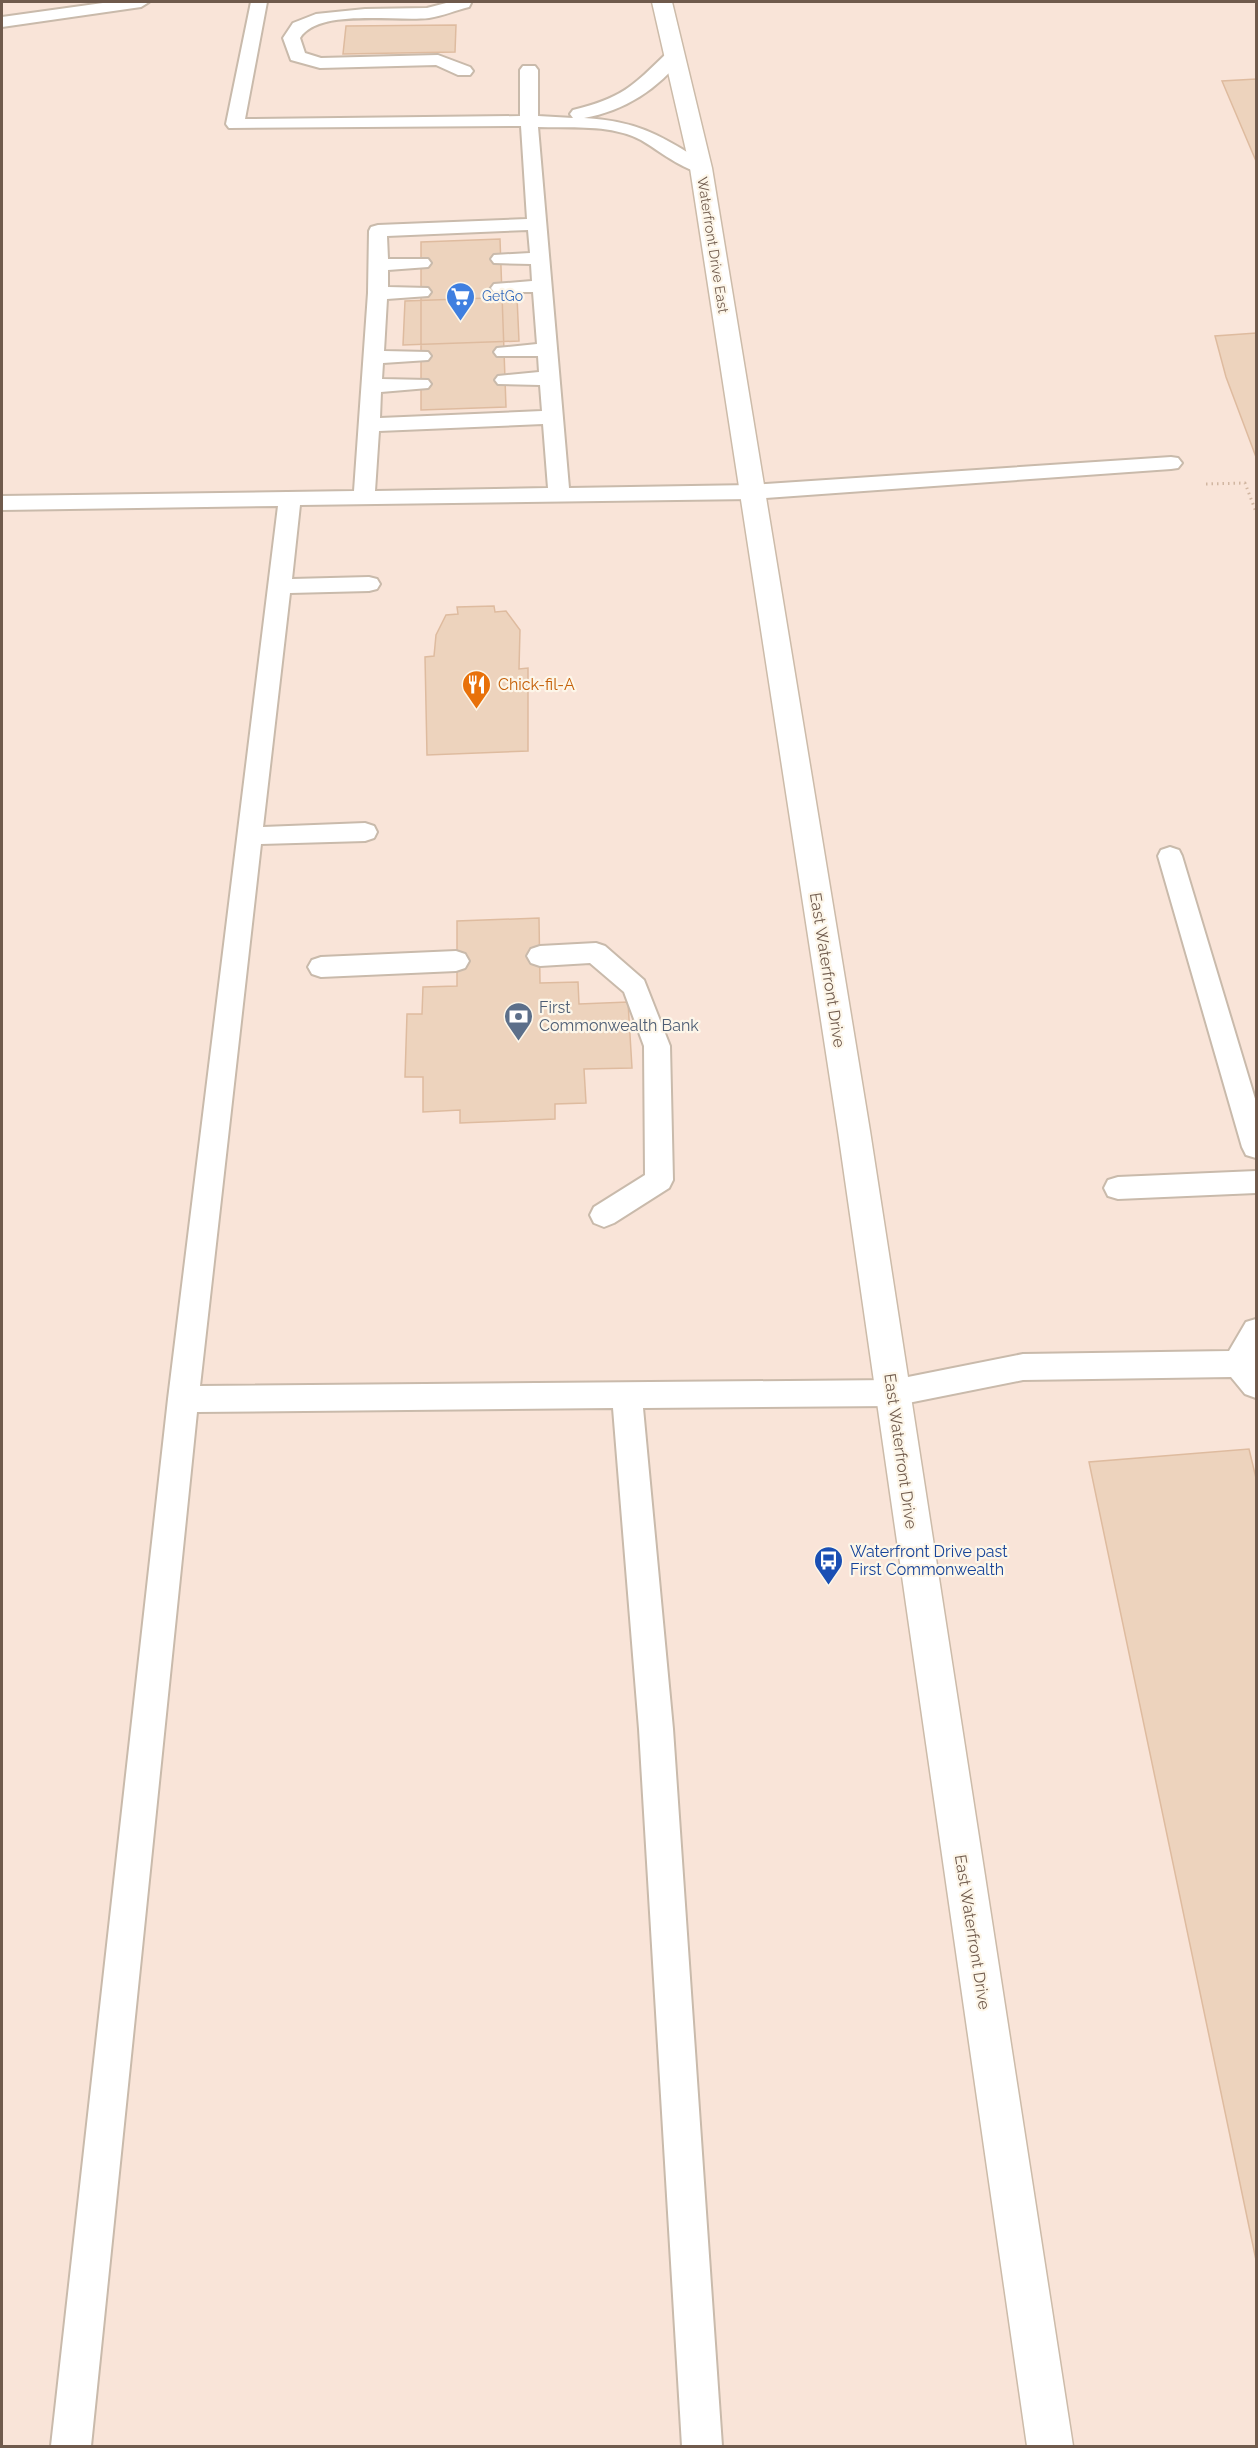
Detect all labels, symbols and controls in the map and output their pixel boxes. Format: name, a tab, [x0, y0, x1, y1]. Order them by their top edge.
street label: Waterfront Drive East	[694, 176, 732, 315]
supermarket icon: GetGo	[445, 280, 477, 322]
place label: GetGo	[482, 288, 523, 304]
restaurant icon: Chick-fil-A	[461, 668, 493, 710]
place label: Chick-fil-A	[498, 675, 575, 694]
street label: East Waterfront Drive	[806, 891, 849, 1049]
place label: First Commonwealth Bank	[539, 998, 699, 1035]
bank icon: First Commonwealth Bank	[502, 1000, 534, 1042]
street label: East Waterfront Drive	[880, 1372, 921, 1530]
place label: Waterfront Drive past First Commonwealth	[850, 1542, 1008, 1579]
bus stop icon: Waterfront Drive past First Commonwealth	[813, 1544, 845, 1586]
street label: East Waterfront Drive	[951, 1853, 994, 2011]

